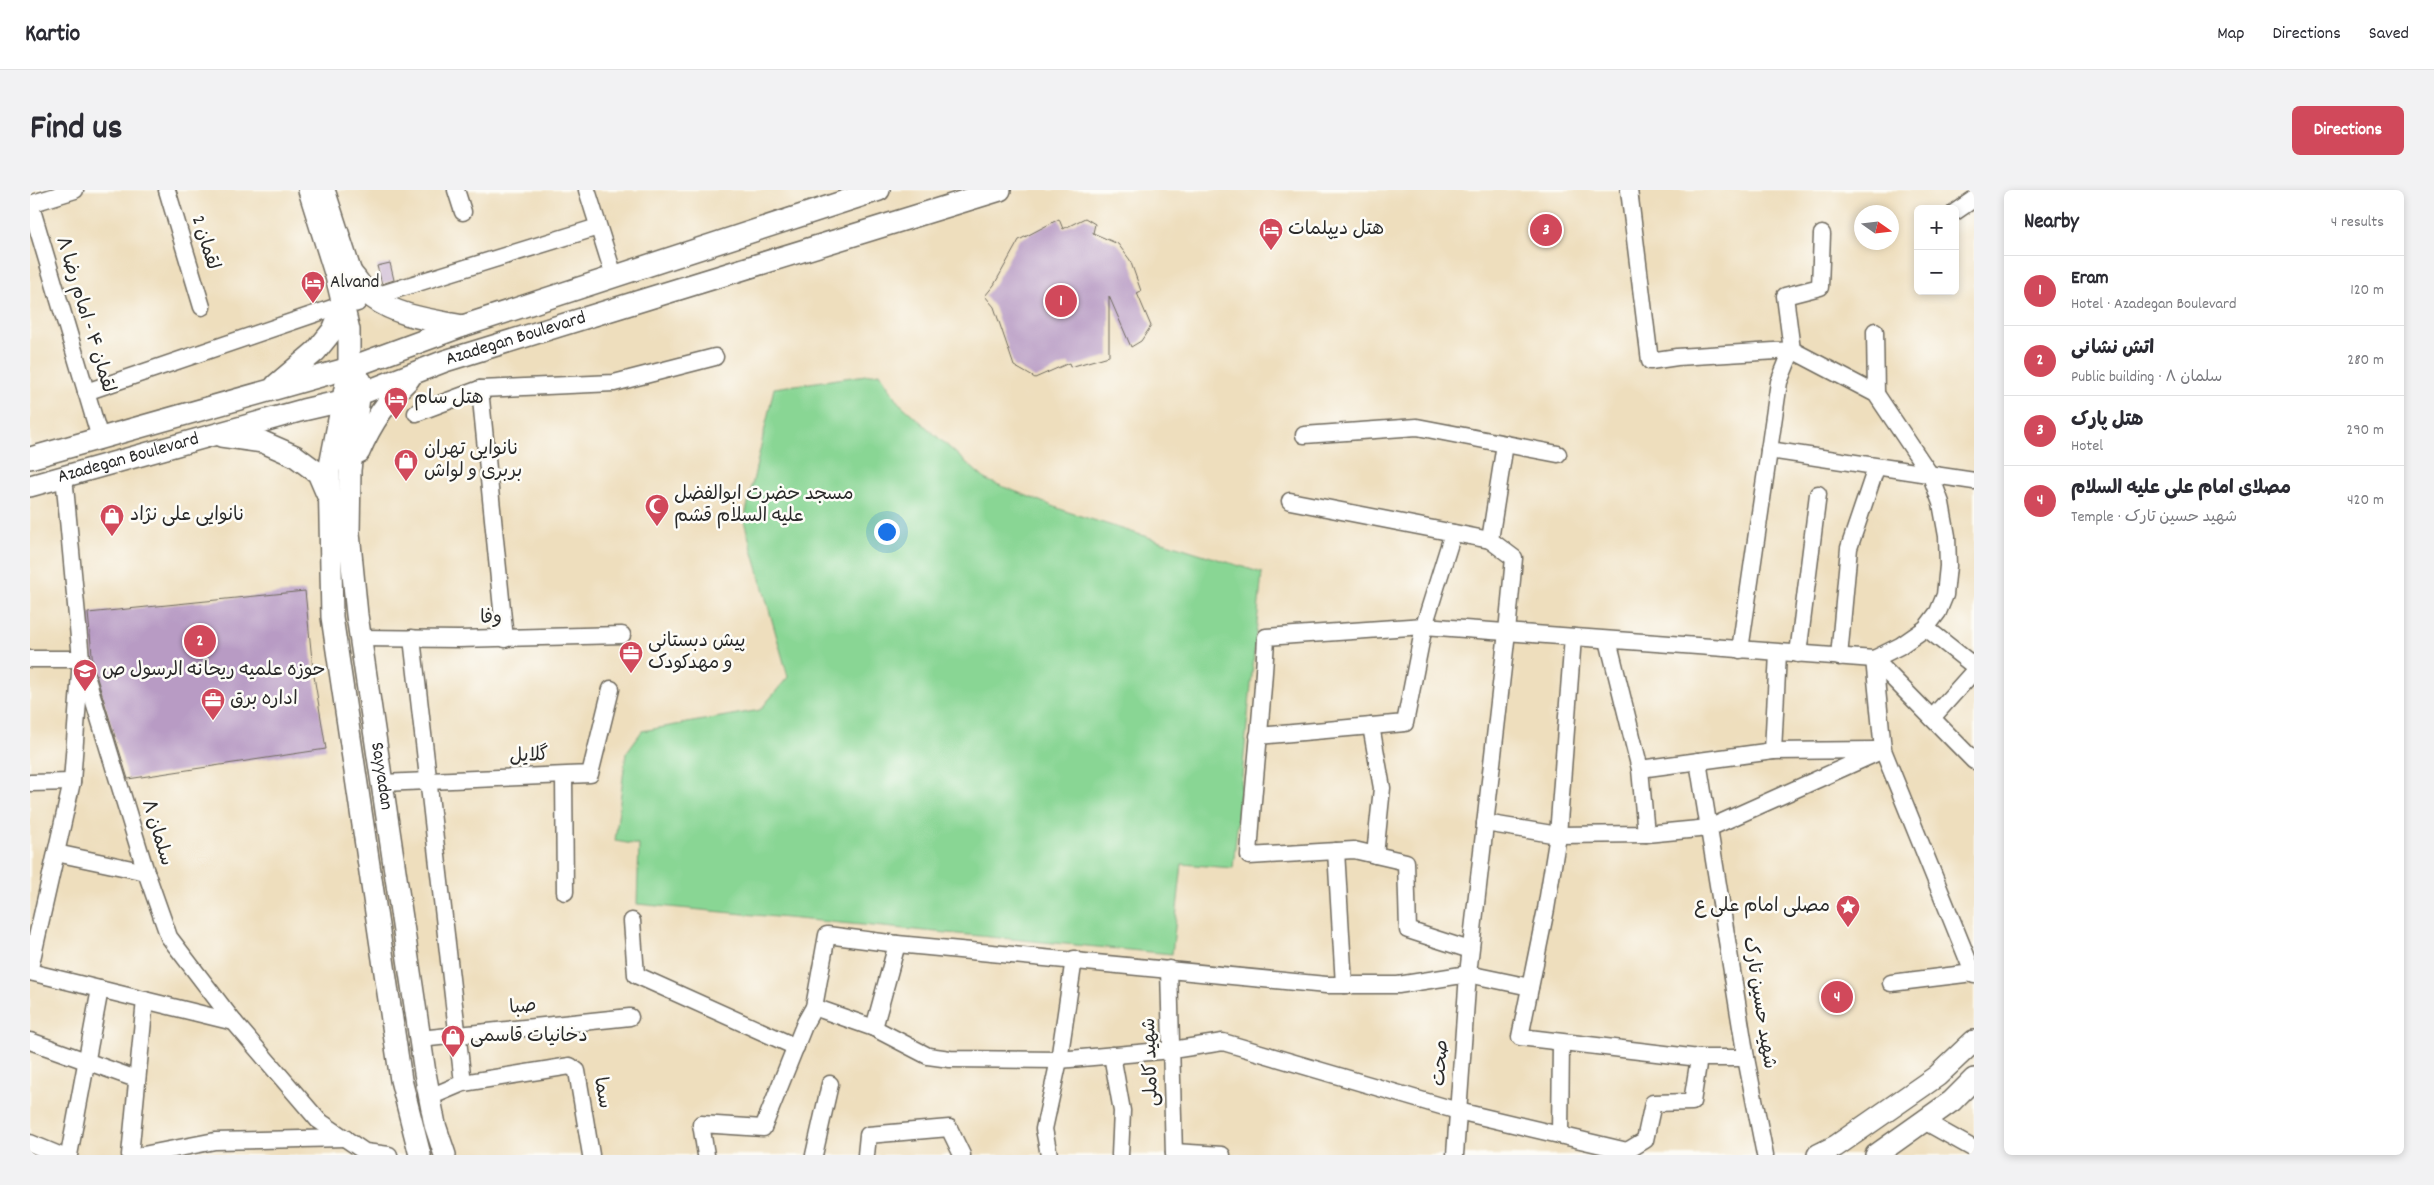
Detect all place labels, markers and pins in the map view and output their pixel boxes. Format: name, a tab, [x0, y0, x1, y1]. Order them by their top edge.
pin: 3	[1530, 211, 1562, 249]
hotel icon: هتل دیپلمات	[1258, 217, 1284, 251]
place label: هتل دیپلمات	[1288, 217, 1384, 244]
hotel icon: Alvand	[300, 270, 326, 304]
place label: Alvand	[330, 270, 379, 297]
pin: 1	[1045, 282, 1077, 320]
hotel icon: هتل سام	[383, 386, 409, 420]
place label: هتل سام	[414, 386, 484, 413]
place label: نانوایی تهران بربری و لواش	[424, 437, 522, 486]
shop icon: نانوایی تهران بربری و لواش	[393, 448, 419, 482]
place label: مسجد حضرت ابوالفضل علیه السلام قشم	[674, 482, 854, 531]
mosque icon: مسجد حضرت ابوالفضل علیه السلام قشم	[644, 493, 670, 527]
shop icon: نانوایی علی نژاد	[99, 503, 125, 537]
place label: نانوایی علی نژاد	[130, 503, 245, 530]
pin: 2	[184, 622, 216, 660]
place label: پیش دبستانی و مهدکودک	[648, 629, 746, 678]
office icon: پیش دبستانی و مهدکودک	[618, 640, 644, 674]
school or university icon: حوزه علمیه ریحانه الرسول ص	[72, 658, 98, 692]
place label: حوزه علمیه ریحانه الرسول ص	[102, 658, 326, 685]
office icon: اداره برق	[200, 687, 226, 721]
place label: اداره برق	[230, 687, 298, 714]
place label: مصلی امام علی ع	[1694, 894, 1830, 921]
place icon: مصلی امام علی ع	[1835, 894, 1861, 928]
pin: 4	[1821, 978, 1853, 1016]
shop icon: دخانیات قاسمی	[440, 1024, 466, 1058]
place label: دخانیات قاسمی	[470, 1024, 588, 1051]

